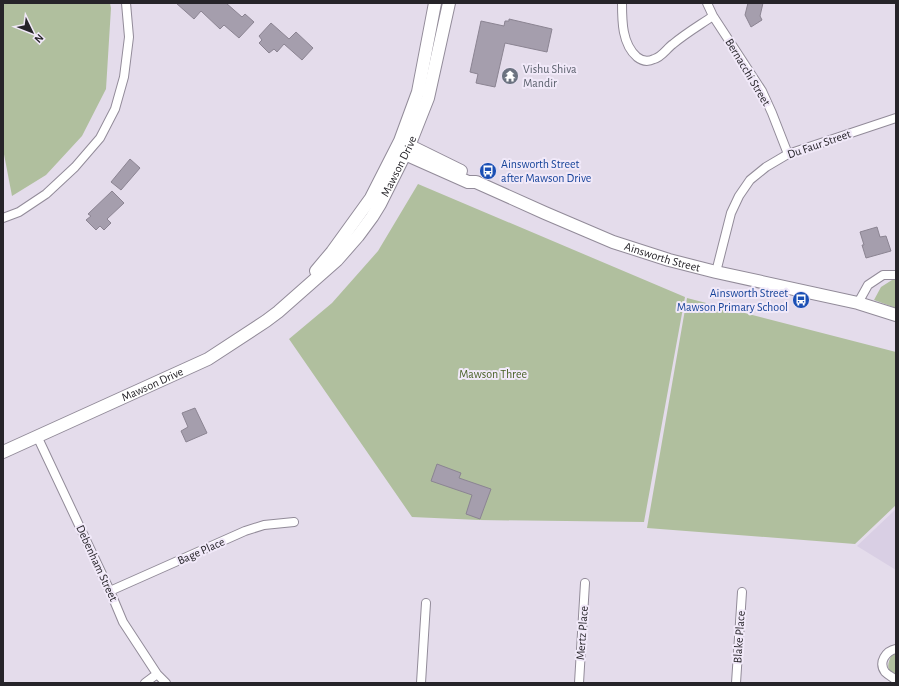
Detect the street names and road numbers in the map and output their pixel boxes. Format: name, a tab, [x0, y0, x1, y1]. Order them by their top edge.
street label: Bernacchi Street	[723, 36, 773, 108]
street label: Du Faur Street	[786, 127, 852, 160]
street label: Mawson Drive	[379, 134, 418, 199]
street label: Ainsworth Street	[623, 240, 702, 274]
street label: Mawson Drive	[120, 365, 185, 403]
street label: Debenham Street	[74, 523, 120, 603]
street label: Bage Place	[176, 535, 226, 567]
street label: Mertz Place	[574, 606, 590, 660]
street label: Blake Place	[731, 610, 747, 664]

